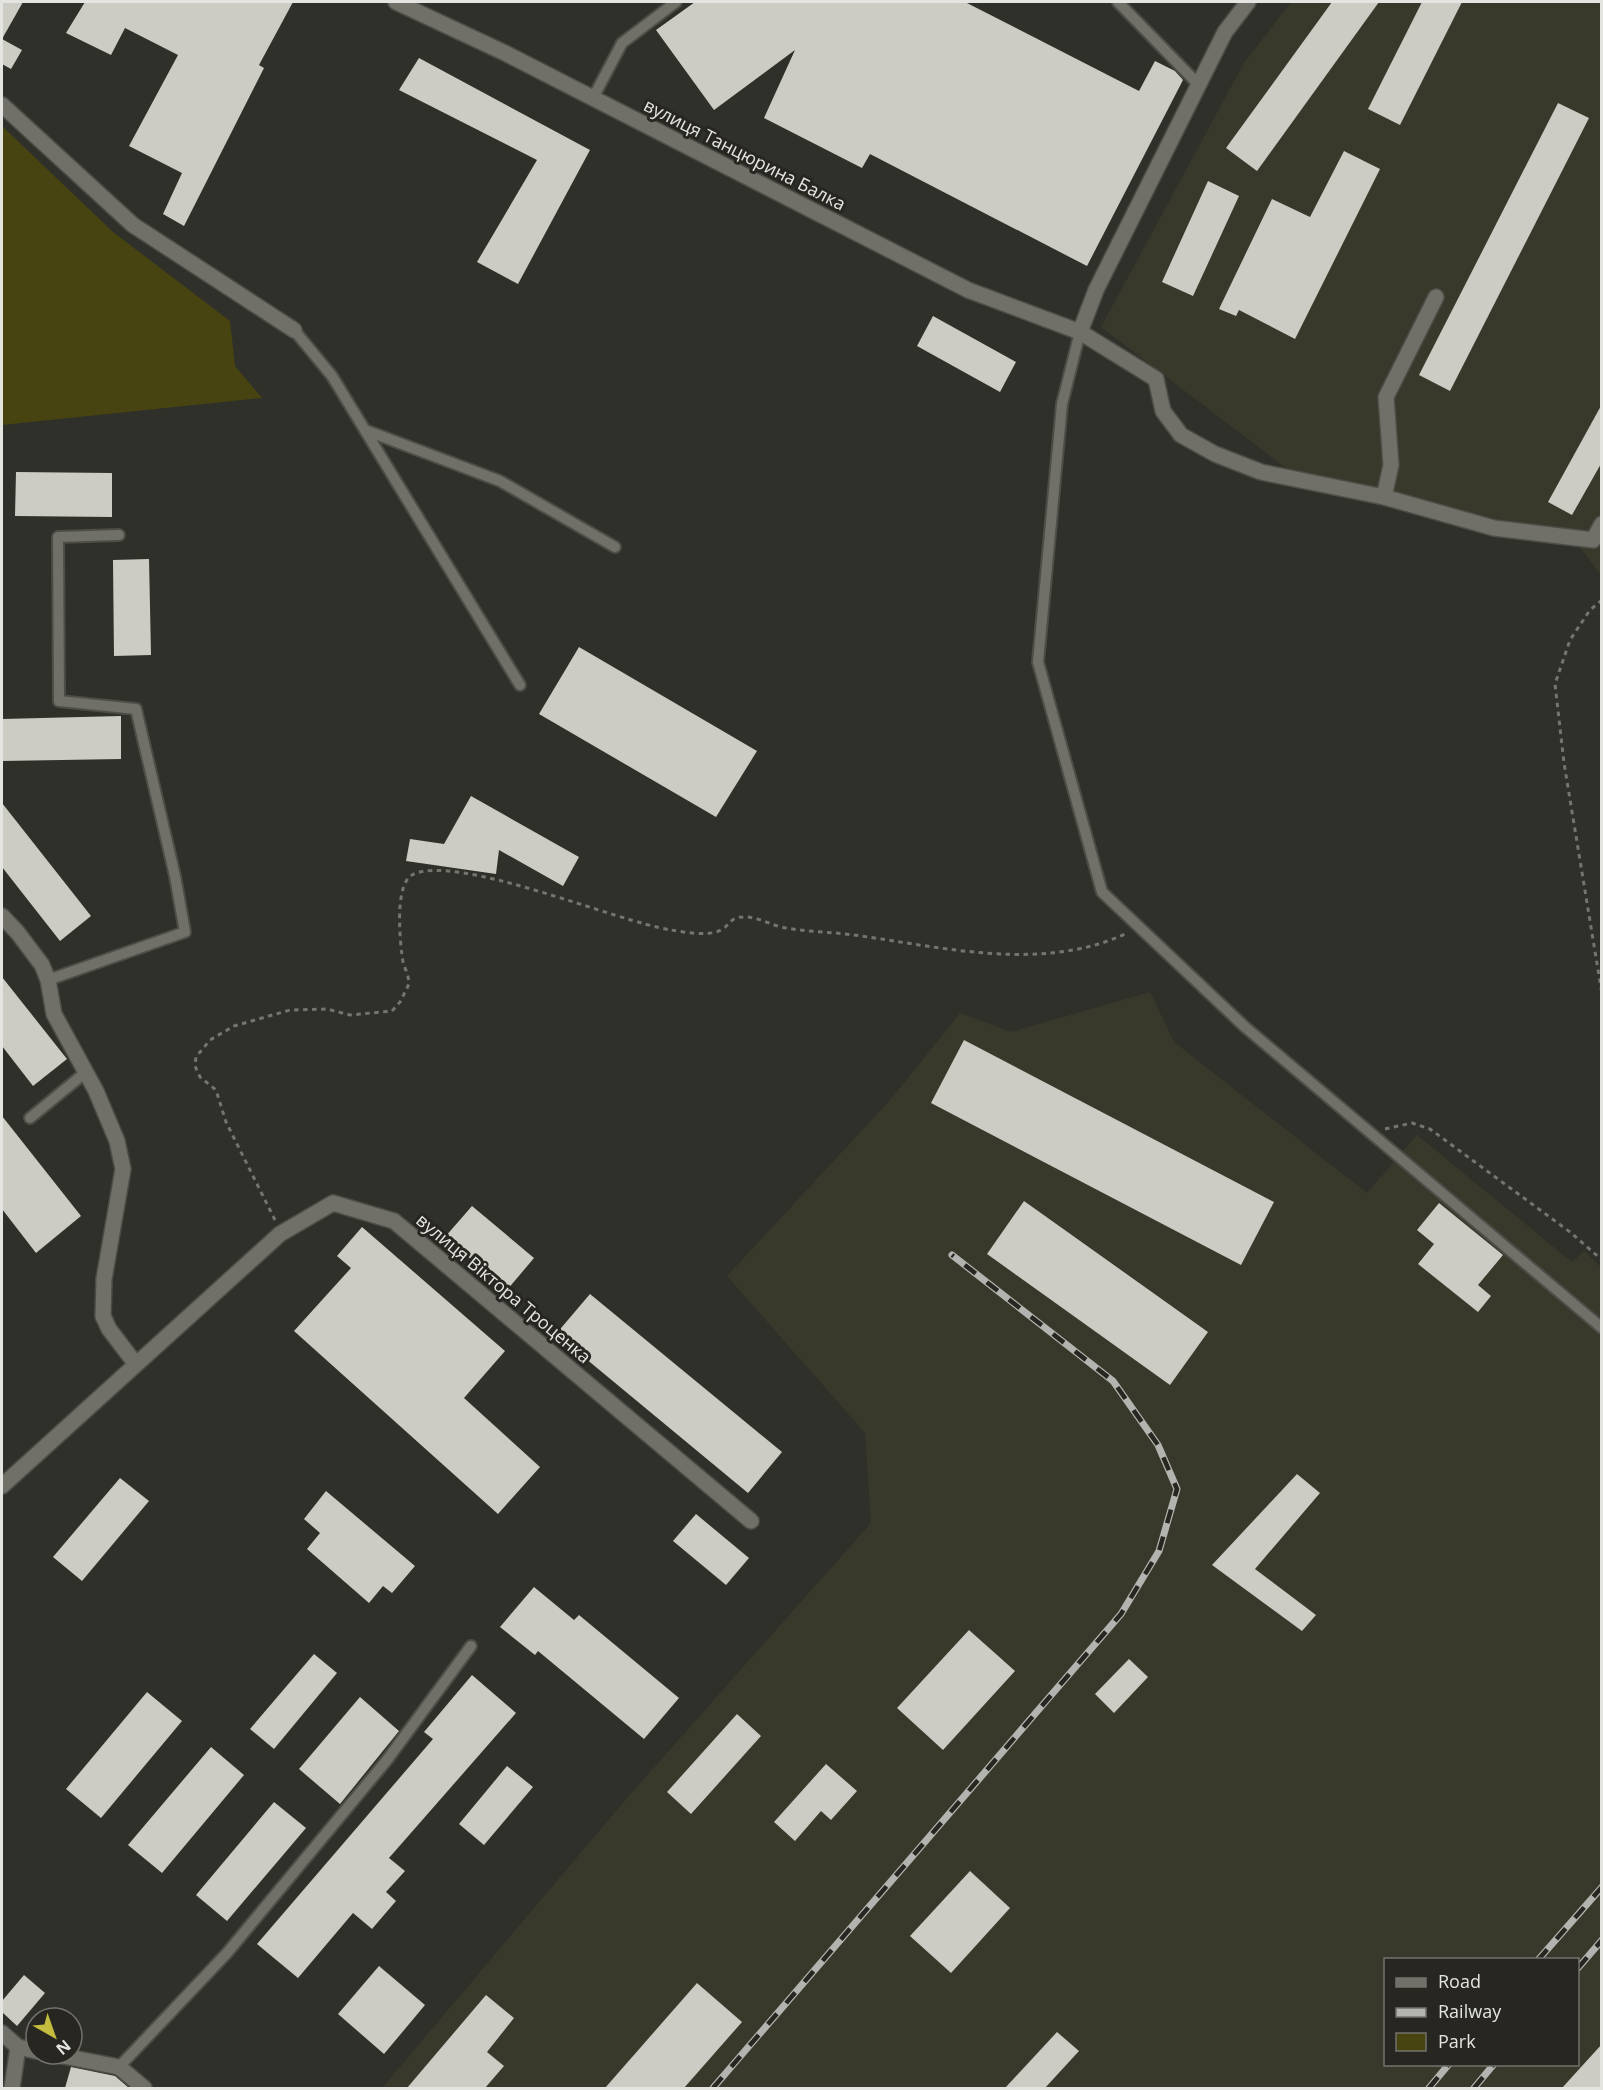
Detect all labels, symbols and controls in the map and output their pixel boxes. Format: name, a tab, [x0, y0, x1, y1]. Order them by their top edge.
street label: вулиця Танцюрина Балка	[640, 93, 850, 215]
street label: вулиця Віктора Троценка	[412, 1208, 596, 1368]
legend	[1384, 1958, 1579, 2066]
text: Road	[1438, 1969, 1481, 1993]
text: Railway	[1438, 1999, 1502, 2023]
north arrow	[24, 2006, 84, 2066]
text: Park	[1438, 2029, 1476, 2053]
text: N	[52, 2035, 76, 2060]

